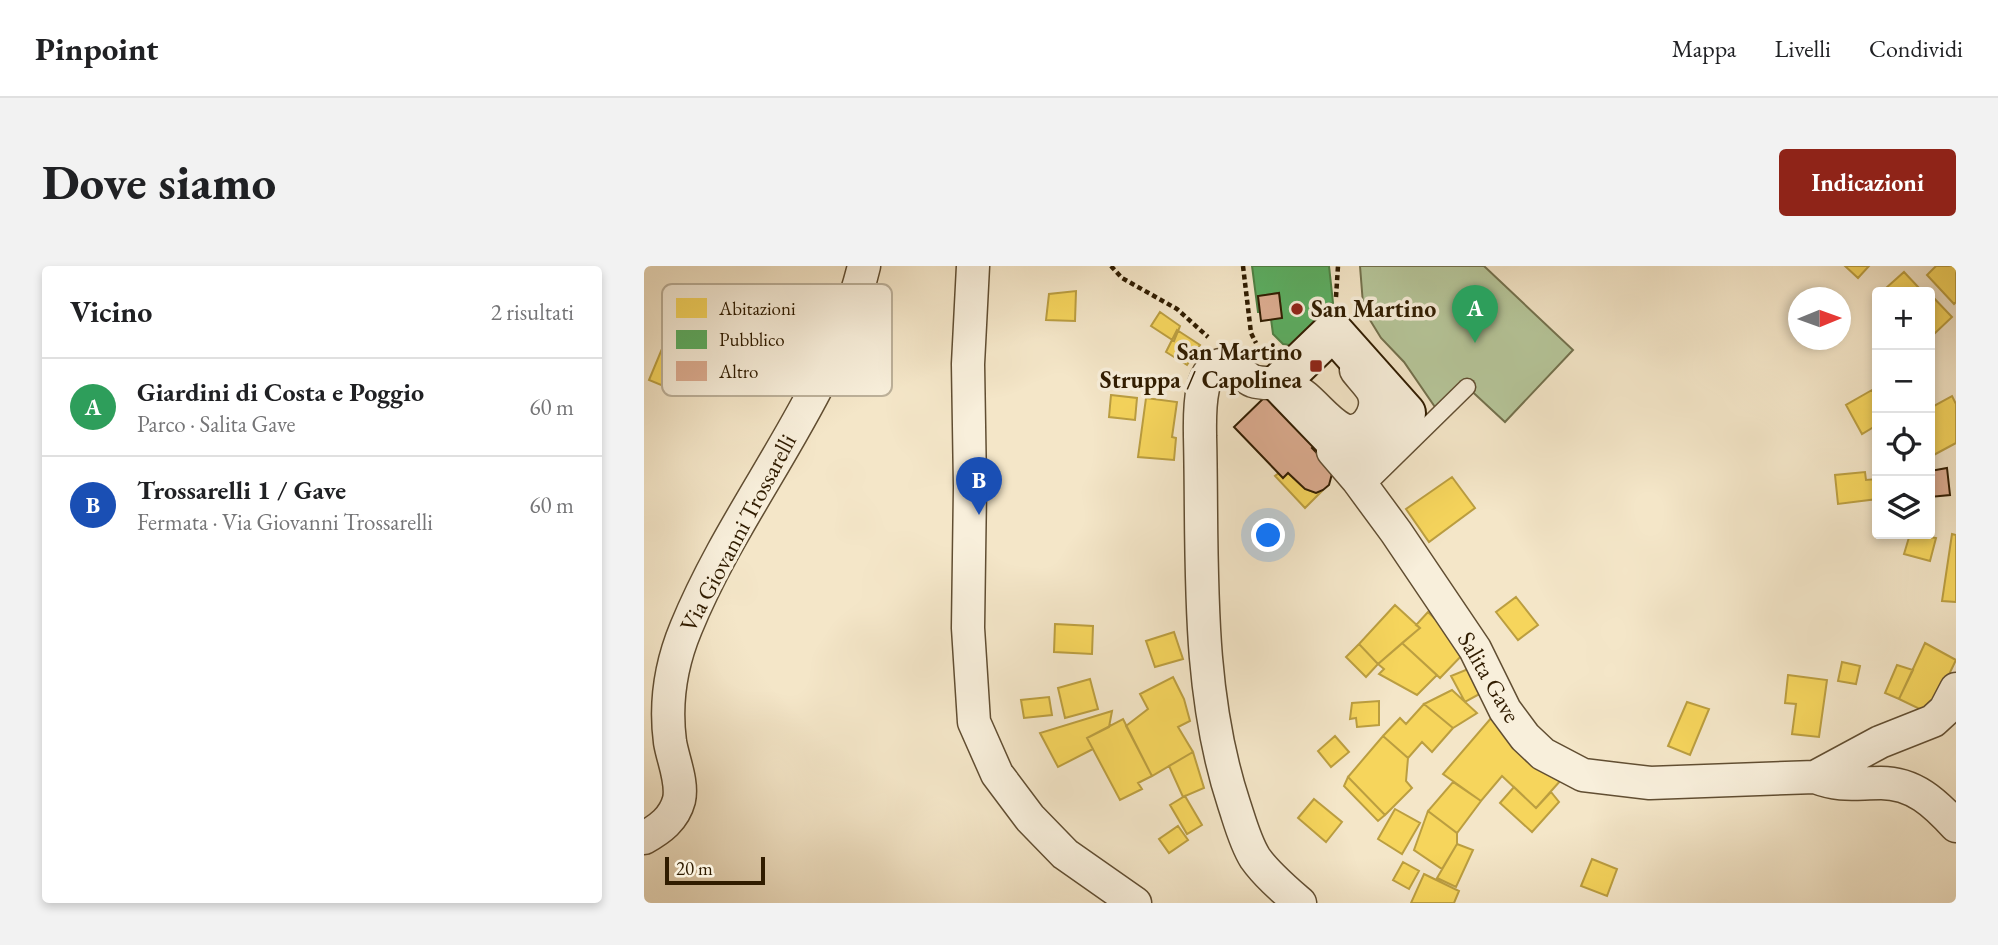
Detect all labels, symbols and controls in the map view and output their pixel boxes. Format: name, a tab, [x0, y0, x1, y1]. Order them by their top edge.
text: Pinpoint	[35, 27, 158, 70]
text: Mappa	[1672, 33, 1736, 64]
text: Livelli	[1774, 33, 1831, 64]
text: Condividi	[1869, 33, 1963, 64]
button: Indicazioni	[1779, 149, 1956, 216]
text: Dove siamo	[42, 150, 276, 214]
legend	[662, 284, 892, 396]
pin: A	[1452, 285, 1498, 343]
north arrow	[1788, 287, 1851, 350]
map controls	[1872, 287, 1935, 539]
button: +	[1872, 287, 1935, 350]
text: Vicino	[70, 292, 152, 331]
place label: San Martino	[1311, 293, 1436, 324]
text: Abitazioni	[718, 296, 796, 321]
text: 2 risultati	[491, 297, 574, 327]
marker: San Martino	[1289, 301, 1305, 317]
text: Pubblico	[719, 327, 785, 352]
place label: San Martino Struppa / Capolinea	[1100, 336, 1302, 395]
button: −	[1872, 350, 1935, 413]
marker: San Martino Struppa / Capolinea	[1308, 358, 1324, 374]
text: Altro	[718, 359, 758, 384]
text: Giardini di Costa e Poggio	[137, 375, 424, 409]
text: A	[85, 392, 101, 422]
text: 60 m	[529, 392, 574, 422]
text: Parco · Salita Gave	[137, 409, 295, 439]
button: locate	[1872, 413, 1935, 476]
street label: Via Giovanni Trossarelli	[672, 428, 803, 637]
pin: B	[956, 457, 1002, 515]
text: Trossarelli 1 / Gave	[137, 473, 346, 507]
button: layers	[1872, 476, 1935, 539]
text: B	[86, 490, 100, 520]
text: 60 m	[529, 490, 574, 520]
text: Fermata · Via Giovanni Trossarelli	[137, 507, 433, 537]
your location	[1251, 518, 1285, 552]
street label: Salita Gave	[1451, 626, 1528, 728]
scale bar	[665, 854, 765, 886]
text: 20 m	[676, 856, 713, 881]

